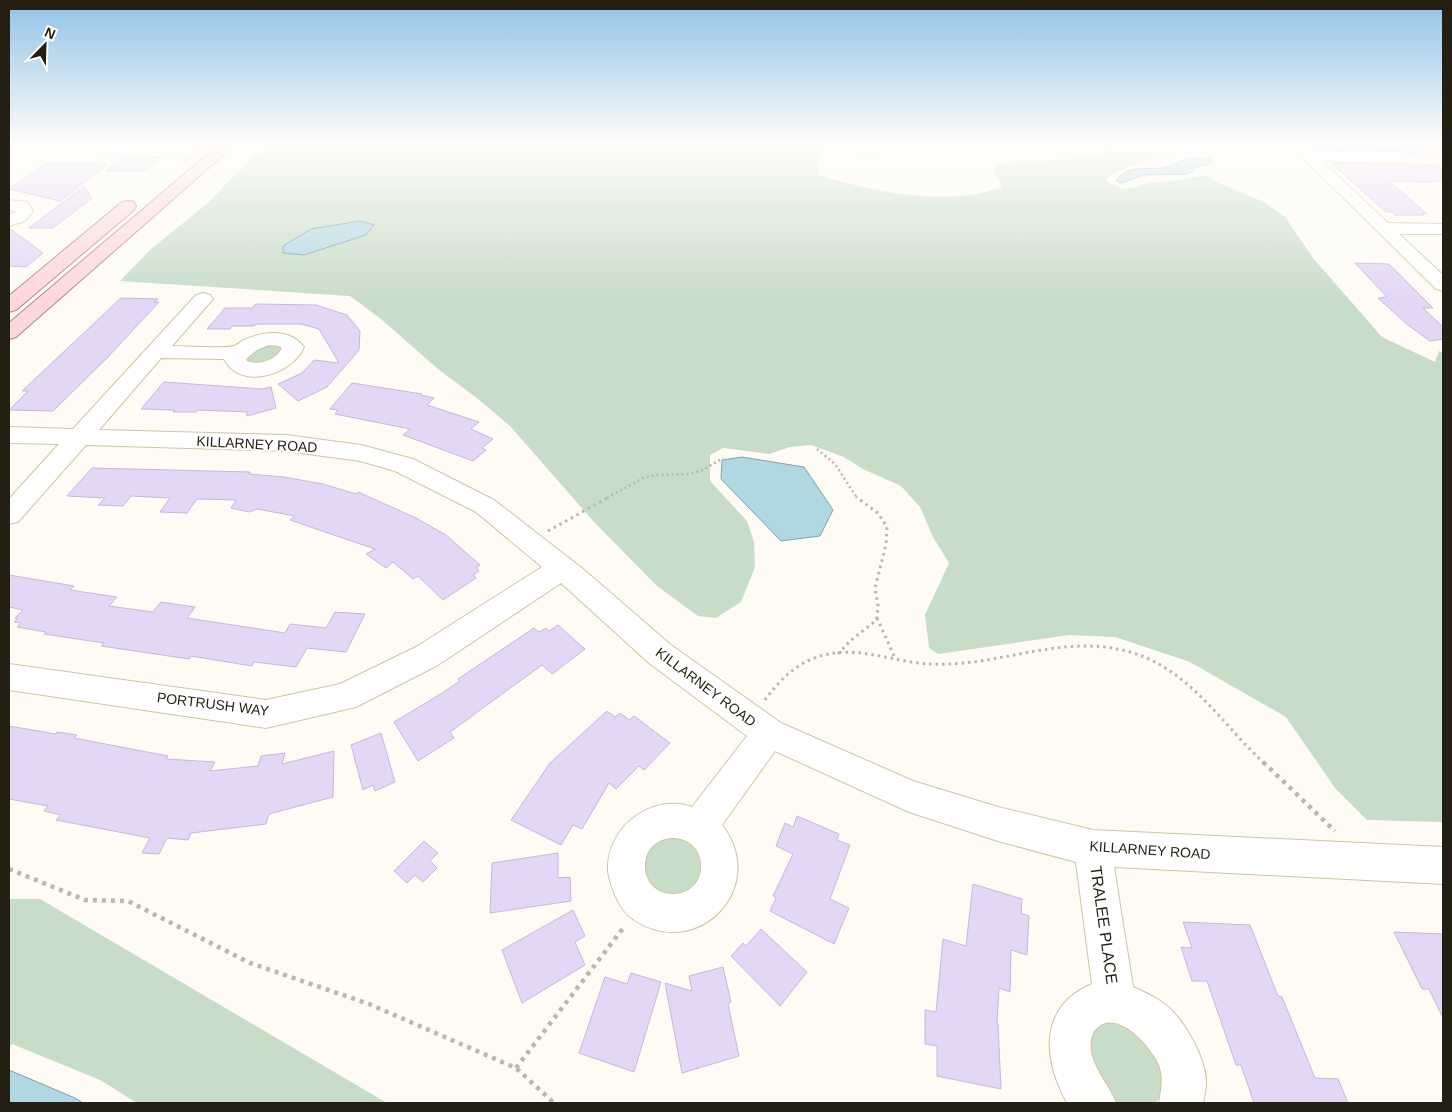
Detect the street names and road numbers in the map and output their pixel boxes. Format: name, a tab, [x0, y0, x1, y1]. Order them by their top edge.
street label: KILLARNEY ROAD	[196, 433, 318, 455]
street label: KILLARNEY ROAD	[653, 644, 759, 730]
street label: PORTRUSH WAY	[156, 689, 270, 719]
street label: KILLARNEY ROAD	[1089, 838, 1211, 862]
street label: TRALEE PLACE	[1087, 865, 1121, 985]

